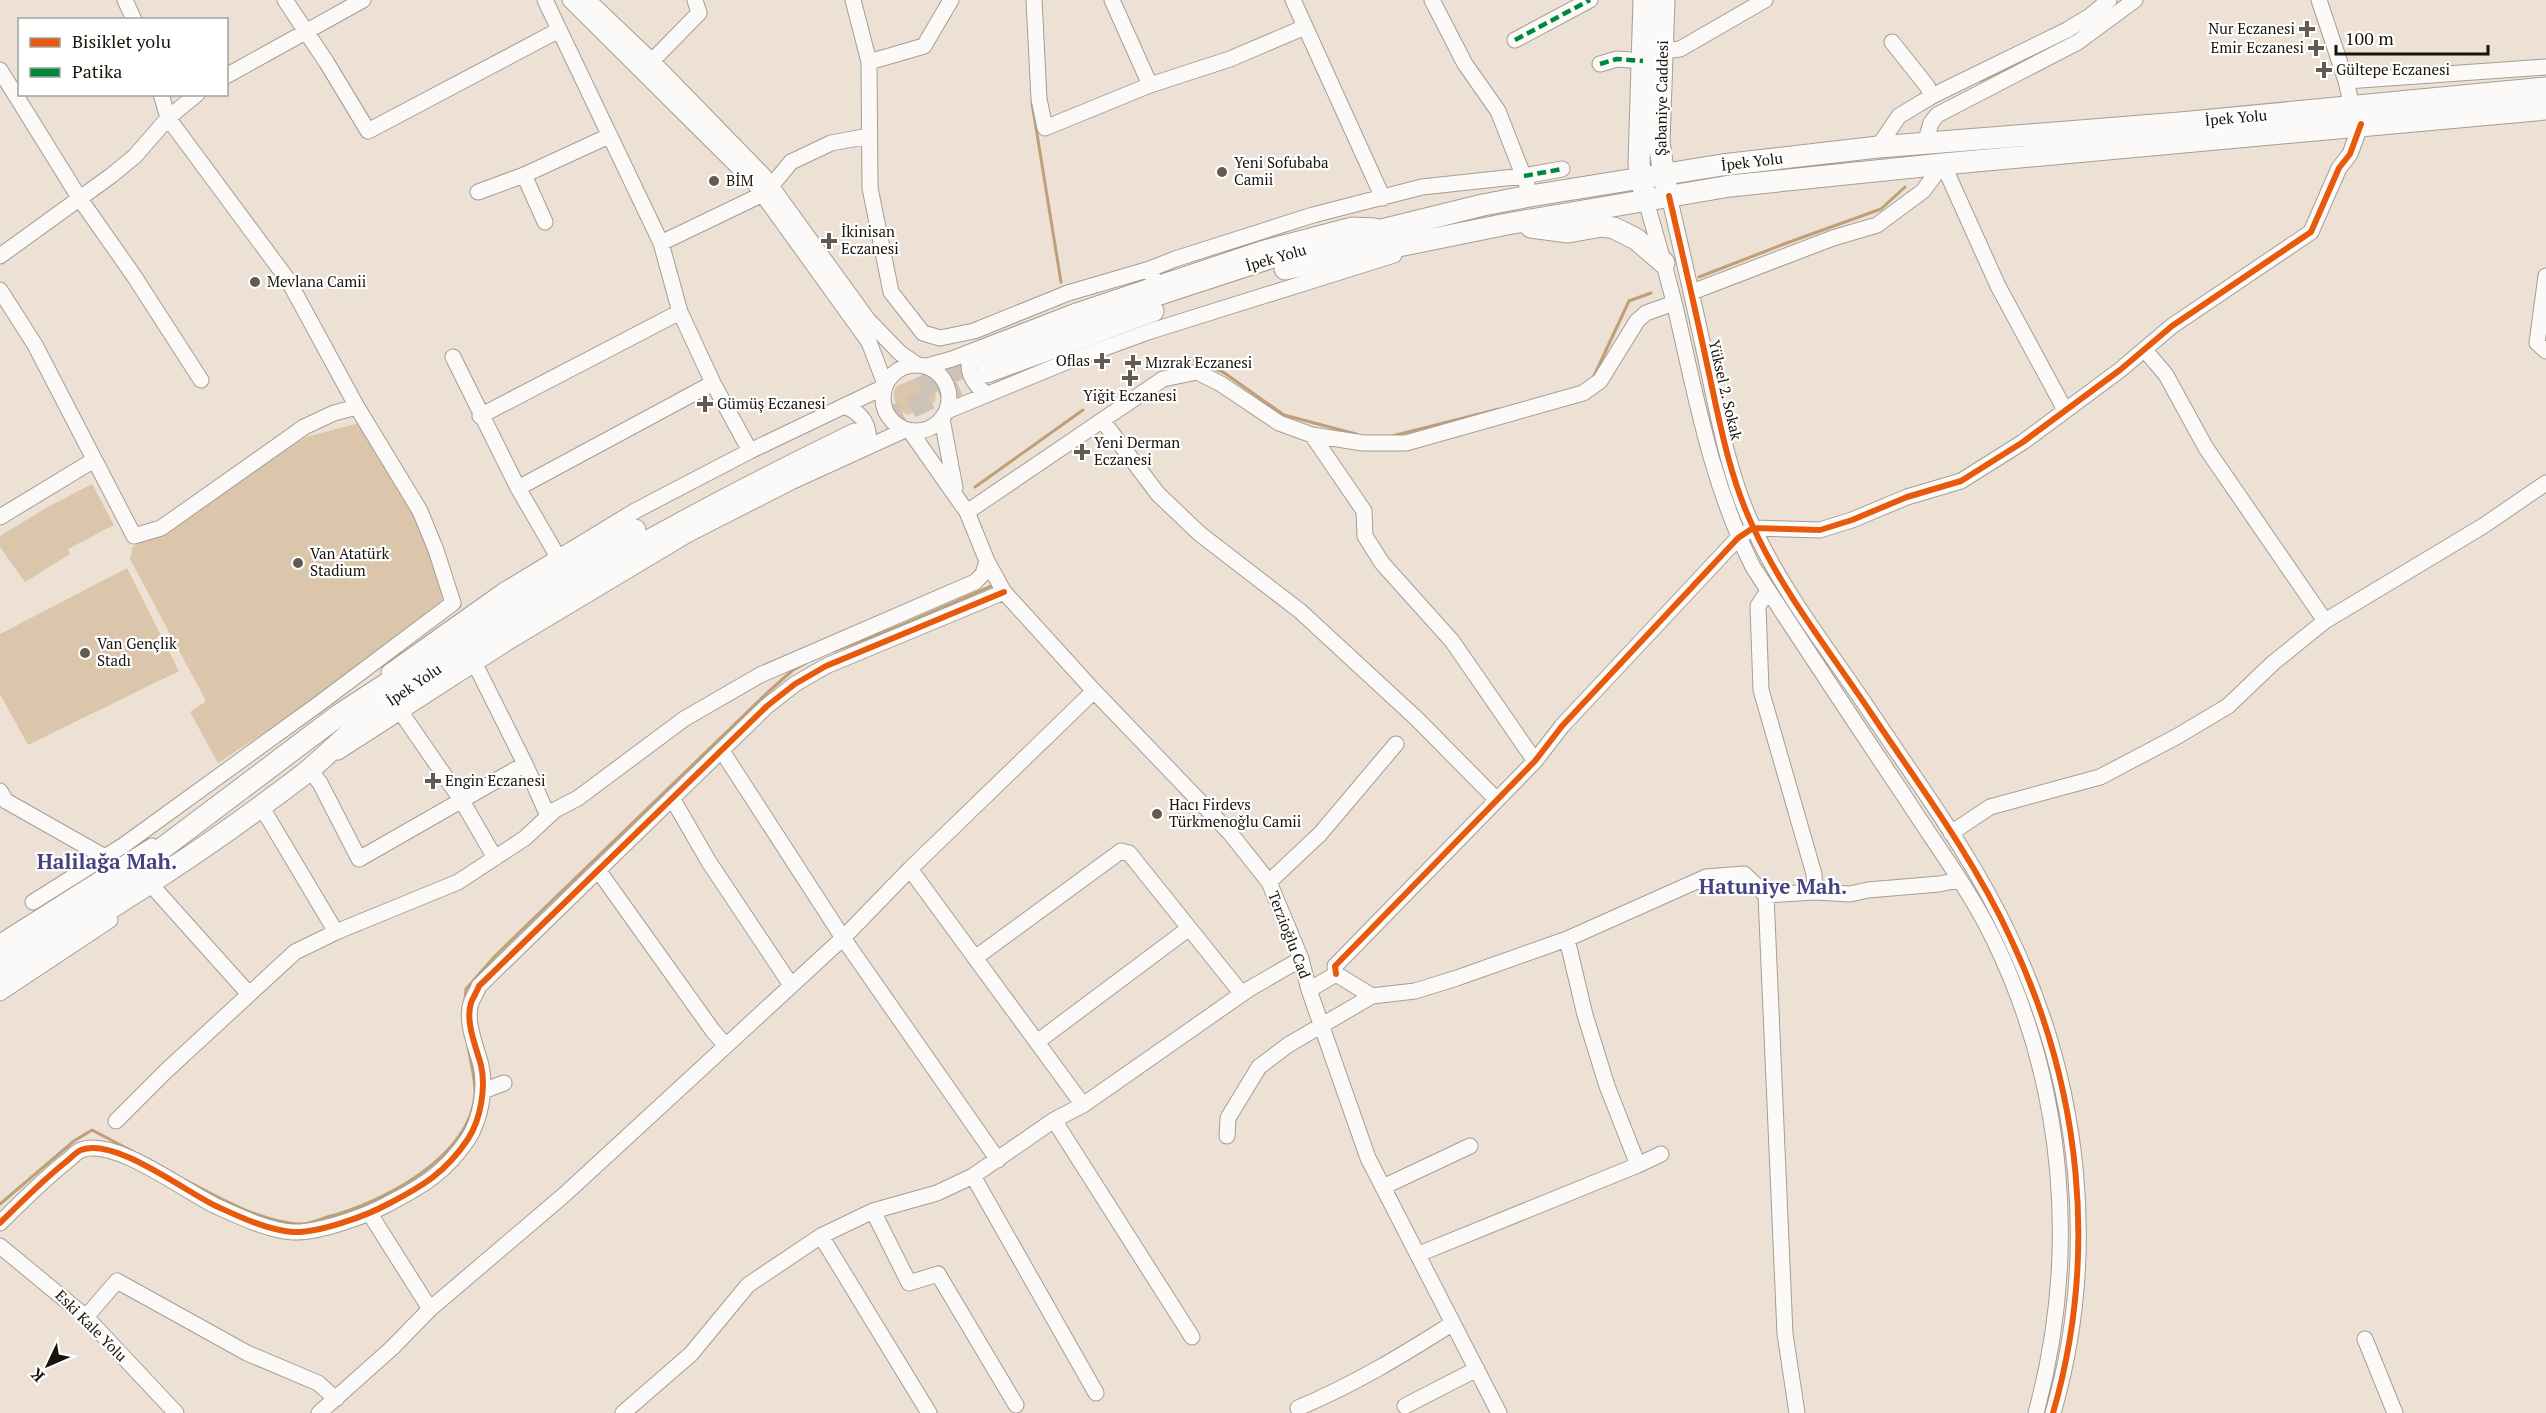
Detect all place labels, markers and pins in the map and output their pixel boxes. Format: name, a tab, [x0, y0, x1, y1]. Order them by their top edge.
place label: Nur Eczanesi	[2208, 18, 2295, 38]
marker: Nur Eczanesi	[2300, 22, 2314, 36]
place label: Emir Eczanesi	[2211, 37, 2304, 57]
marker: Emir Eczanesi	[2309, 41, 2323, 55]
place label: Gültepe Eczanesi	[2336, 59, 2450, 79]
marker: Gültepe Eczanesi	[2317, 63, 2331, 77]
place label: Yeni Sofubaba Camii	[1234, 152, 1329, 189]
marker: Yeni Sofubaba Camii	[1215, 165, 1229, 179]
place label: BİM	[726, 170, 754, 190]
marker: BİM	[707, 174, 721, 188]
place label: İkinisan Eczanesi	[841, 221, 899, 258]
marker: İkinisan Eczanesi	[822, 234, 836, 248]
place label: Mevlana Camii	[267, 271, 366, 291]
marker: Mevlana Camii	[248, 275, 262, 289]
place label: Oflas	[1056, 350, 1090, 370]
place label: Mızrak Eczanesi	[1145, 352, 1252, 372]
marker: Oflas	[1095, 354, 1109, 368]
marker: Mızrak Eczanesi	[1126, 356, 1140, 370]
marker: Yiğit Eczanesi	[1123, 371, 1137, 385]
place label: Yiğit Eczanesi	[1083, 385, 1177, 405]
place label: Gümüş Eczanesi	[717, 393, 826, 413]
marker: Gümüş Eczanesi	[698, 397, 712, 411]
place label: Yeni Derman Eczanesi	[1094, 432, 1180, 469]
marker: Yeni Derman Eczanesi	[1075, 445, 1089, 459]
place label: Van Atatürk Stadium	[310, 543, 389, 580]
marker: Van Atatürk Stadium	[291, 556, 305, 570]
place label: Van Gençlik Stadı	[97, 633, 177, 670]
marker: Van Gençlik Stadı	[78, 646, 92, 660]
place label: Engin Eczanesi	[445, 770, 545, 790]
marker: Engin Eczanesi	[426, 774, 440, 788]
place label: Hacı Firdevs Türkmenoğlu Camii	[1169, 794, 1301, 831]
marker: Hacı Firdevs Türkmenoğlu Camii	[1150, 807, 1164, 821]

